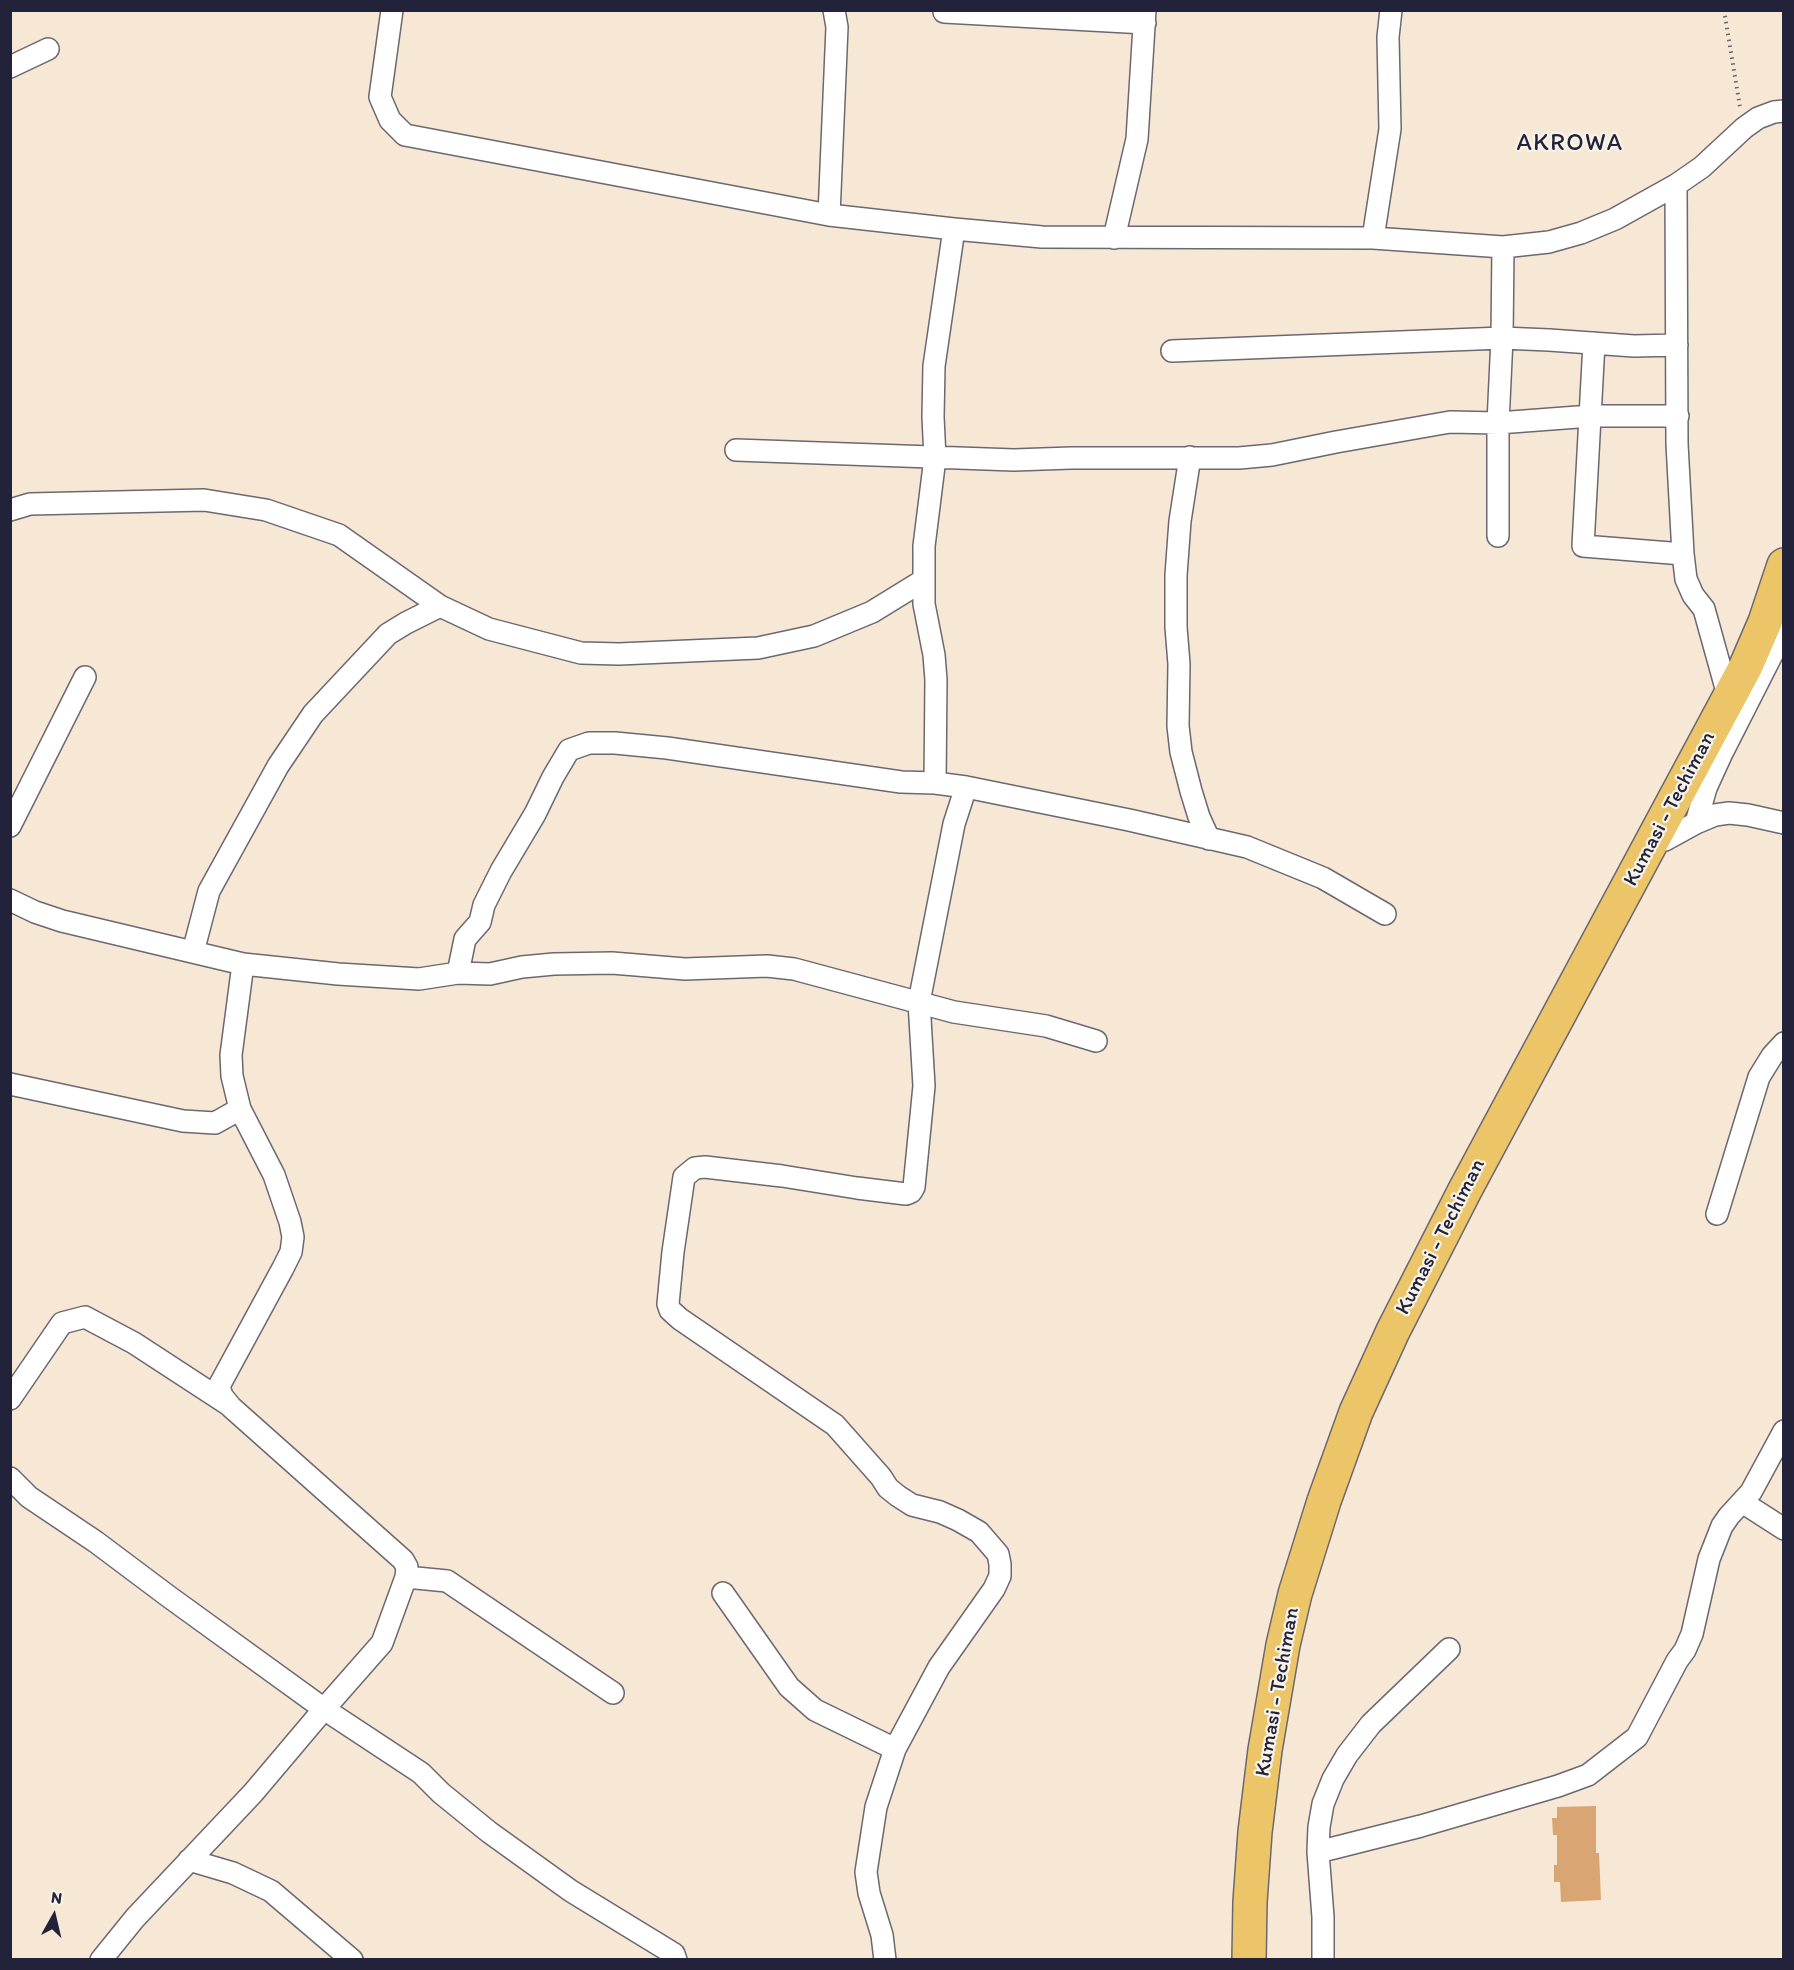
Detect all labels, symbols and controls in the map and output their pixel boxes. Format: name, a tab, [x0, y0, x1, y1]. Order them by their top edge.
district label: AKROWA	[1516, 130, 1624, 158]
street label: Kumasi - Techiman	[1619, 727, 1721, 891]
street label: Kumasi - Techiman	[1391, 1155, 1491, 1319]
street label: Kumasi - Techiman	[1251, 1605, 1305, 1779]
north arrow	[24, 1886, 84, 1946]
text: N	[50, 1888, 63, 1908]

